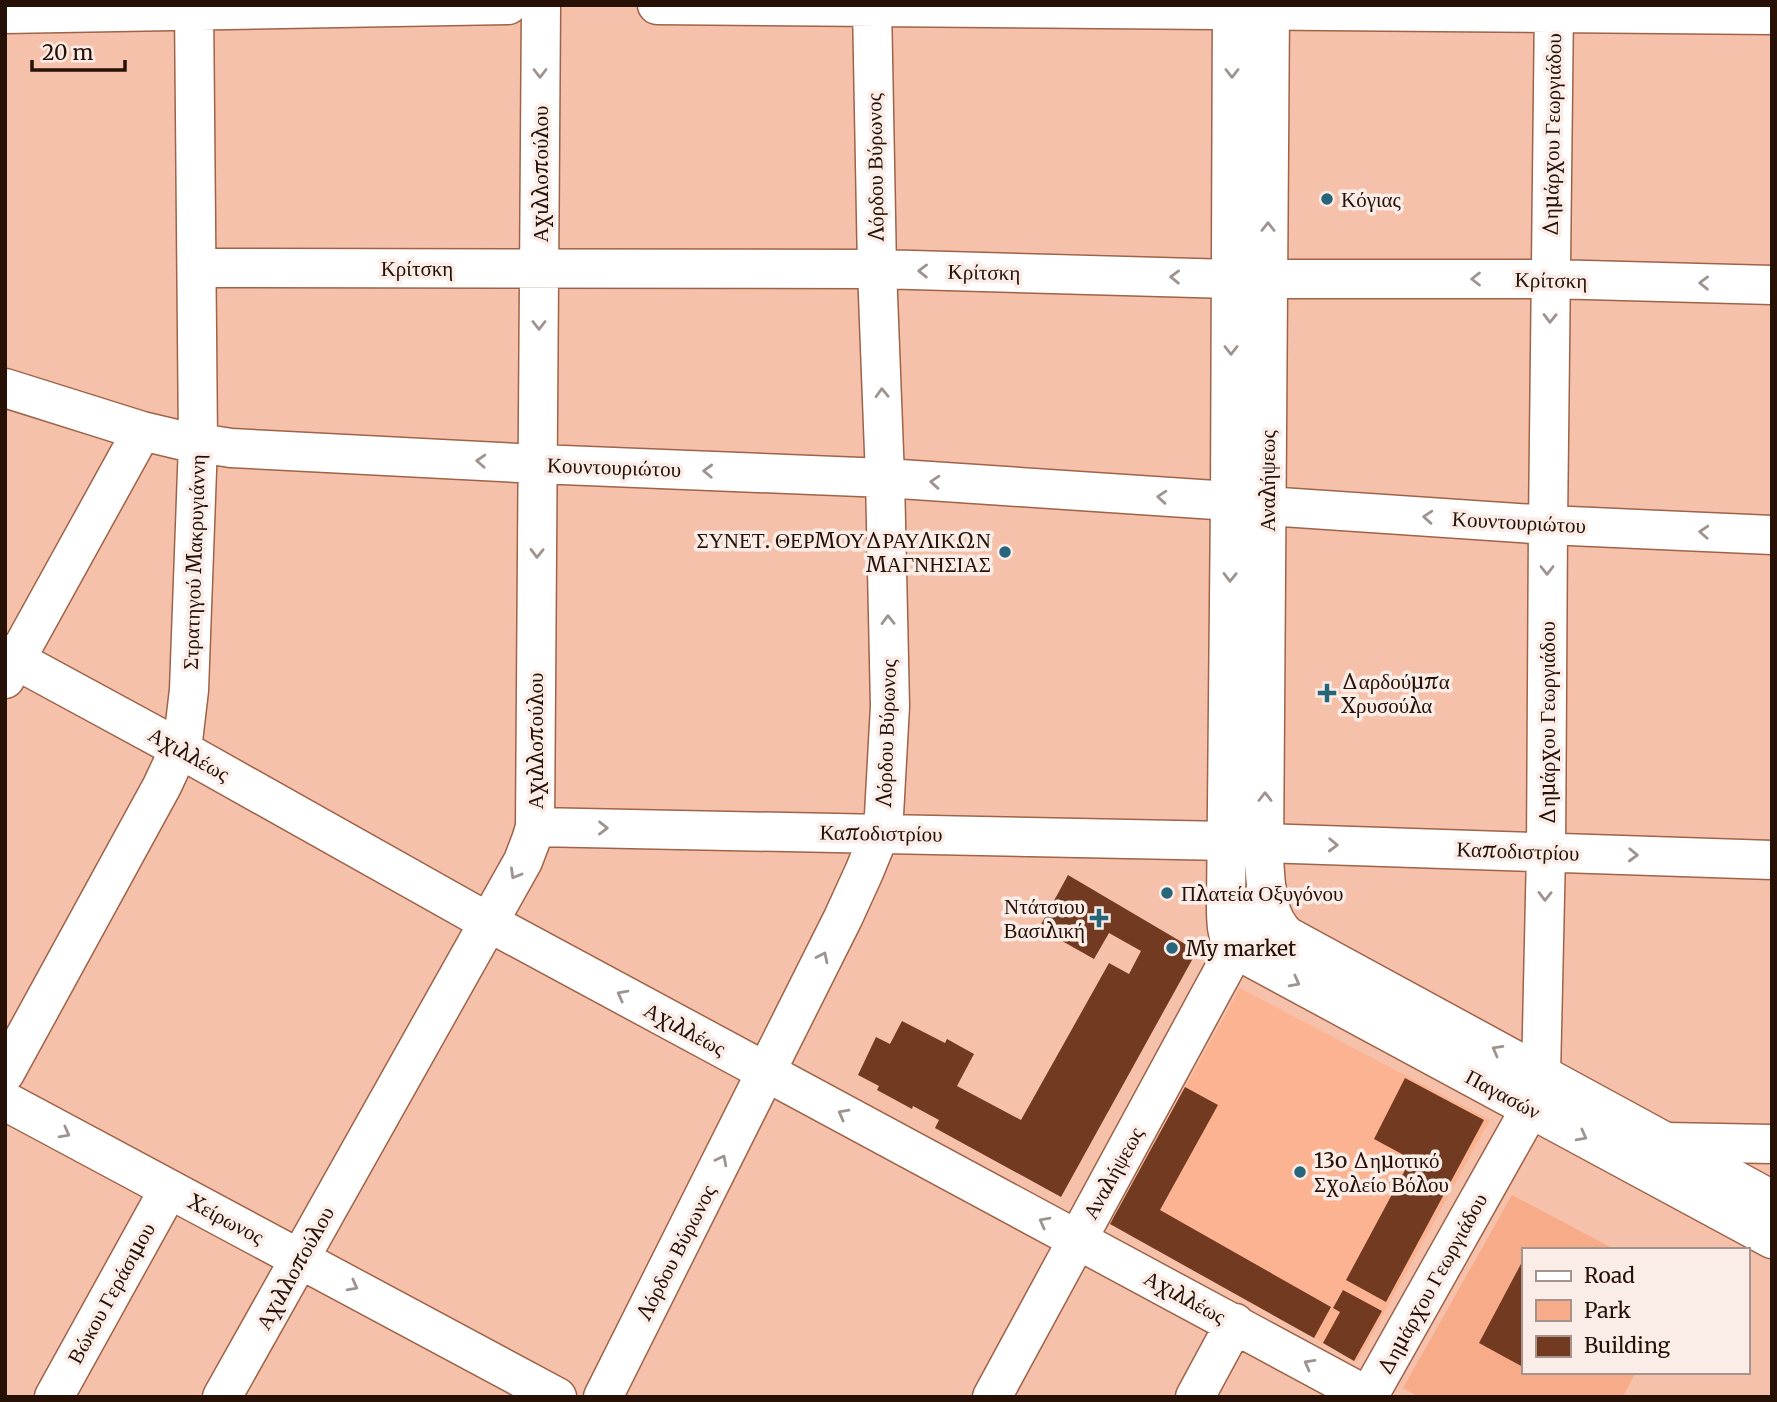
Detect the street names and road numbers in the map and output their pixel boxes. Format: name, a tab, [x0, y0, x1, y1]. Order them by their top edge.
street label: Δημάρχου Γεωργιάδου	[1537, 33, 1567, 237]
street label: Λόρδου Βύρωνος	[860, 92, 890, 242]
street label: Αχιλλοπούλου	[527, 105, 554, 243]
street label: Κρίτσκη	[381, 255, 453, 282]
street label: Κρίτσκη	[947, 258, 1021, 286]
street label: Κρίτσκη	[1514, 266, 1588, 294]
street label: Αναλήψεως	[1254, 430, 1281, 532]
street label: Κουντουριώτου	[546, 451, 682, 483]
street label: Στρατηγού Μακρυγιάννη	[177, 454, 211, 670]
street label: Κουντουριώτου	[1451, 505, 1587, 539]
street label: Δημάρχου Γεωργιάδου	[1534, 621, 1561, 825]
street label: Λόρδου Βύρωνος	[870, 658, 902, 808]
street label: Αχιλλοπούλου	[522, 672, 549, 810]
street label: Αχιλλέως	[144, 721, 235, 788]
street label: Καποδιστρίου	[819, 818, 943, 848]
street label: Καποδιστρίου	[1456, 835, 1580, 867]
street label: Αχιλλέως	[640, 996, 731, 1062]
street label: Παγασών	[1461, 1063, 1545, 1125]
street label: Αναλήψεως	[1077, 1122, 1150, 1224]
street label: Λόρδου Βύρωνος	[630, 1179, 722, 1325]
street label: Χείρωνος	[183, 1188, 269, 1251]
street label: Δημάρχου Γεωργιάδου	[1371, 1188, 1493, 1380]
street label: Αχιλλοπούλου	[250, 1202, 340, 1334]
street label: Βώκου Γεράσιμου	[61, 1218, 161, 1368]
street label: Αχιλλέως	[1140, 1264, 1231, 1330]

